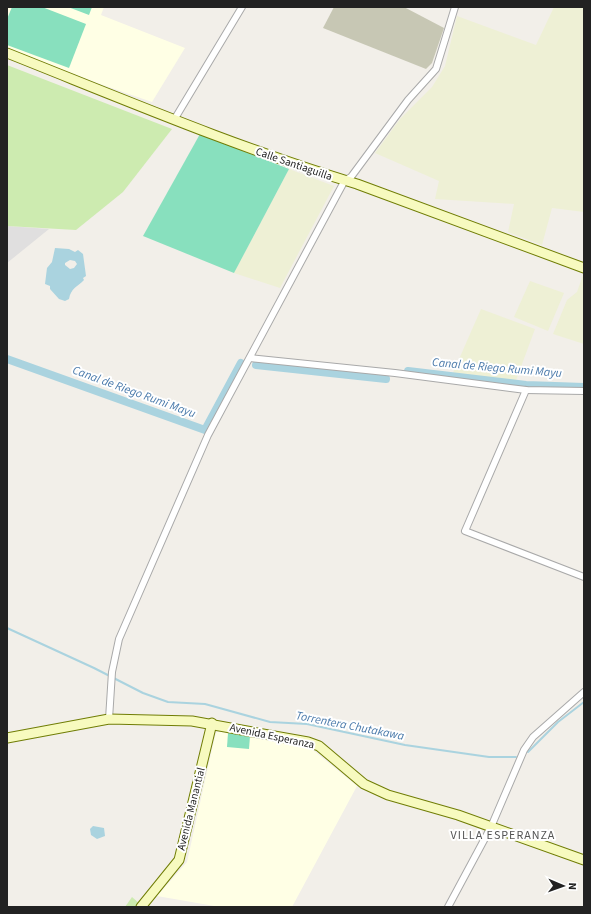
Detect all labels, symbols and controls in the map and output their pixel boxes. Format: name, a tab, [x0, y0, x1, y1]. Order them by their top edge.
street label: Calle Santiaguilla	[254, 144, 334, 184]
water label: Canal de Riego Rumi Mayu	[431, 354, 563, 382]
water label: Canal de Riego Rumi Mayu	[70, 362, 198, 422]
water label: Torrentera Chutakawa	[294, 707, 406, 745]
street label: Avenida Esperanza	[228, 720, 316, 752]
street label: Avenida Manantial	[173, 766, 209, 852]
district label: VILLA ESPERANZA	[451, 827, 555, 844]
north arrow	[543, 866, 583, 906]
text: N	[565, 882, 580, 890]

